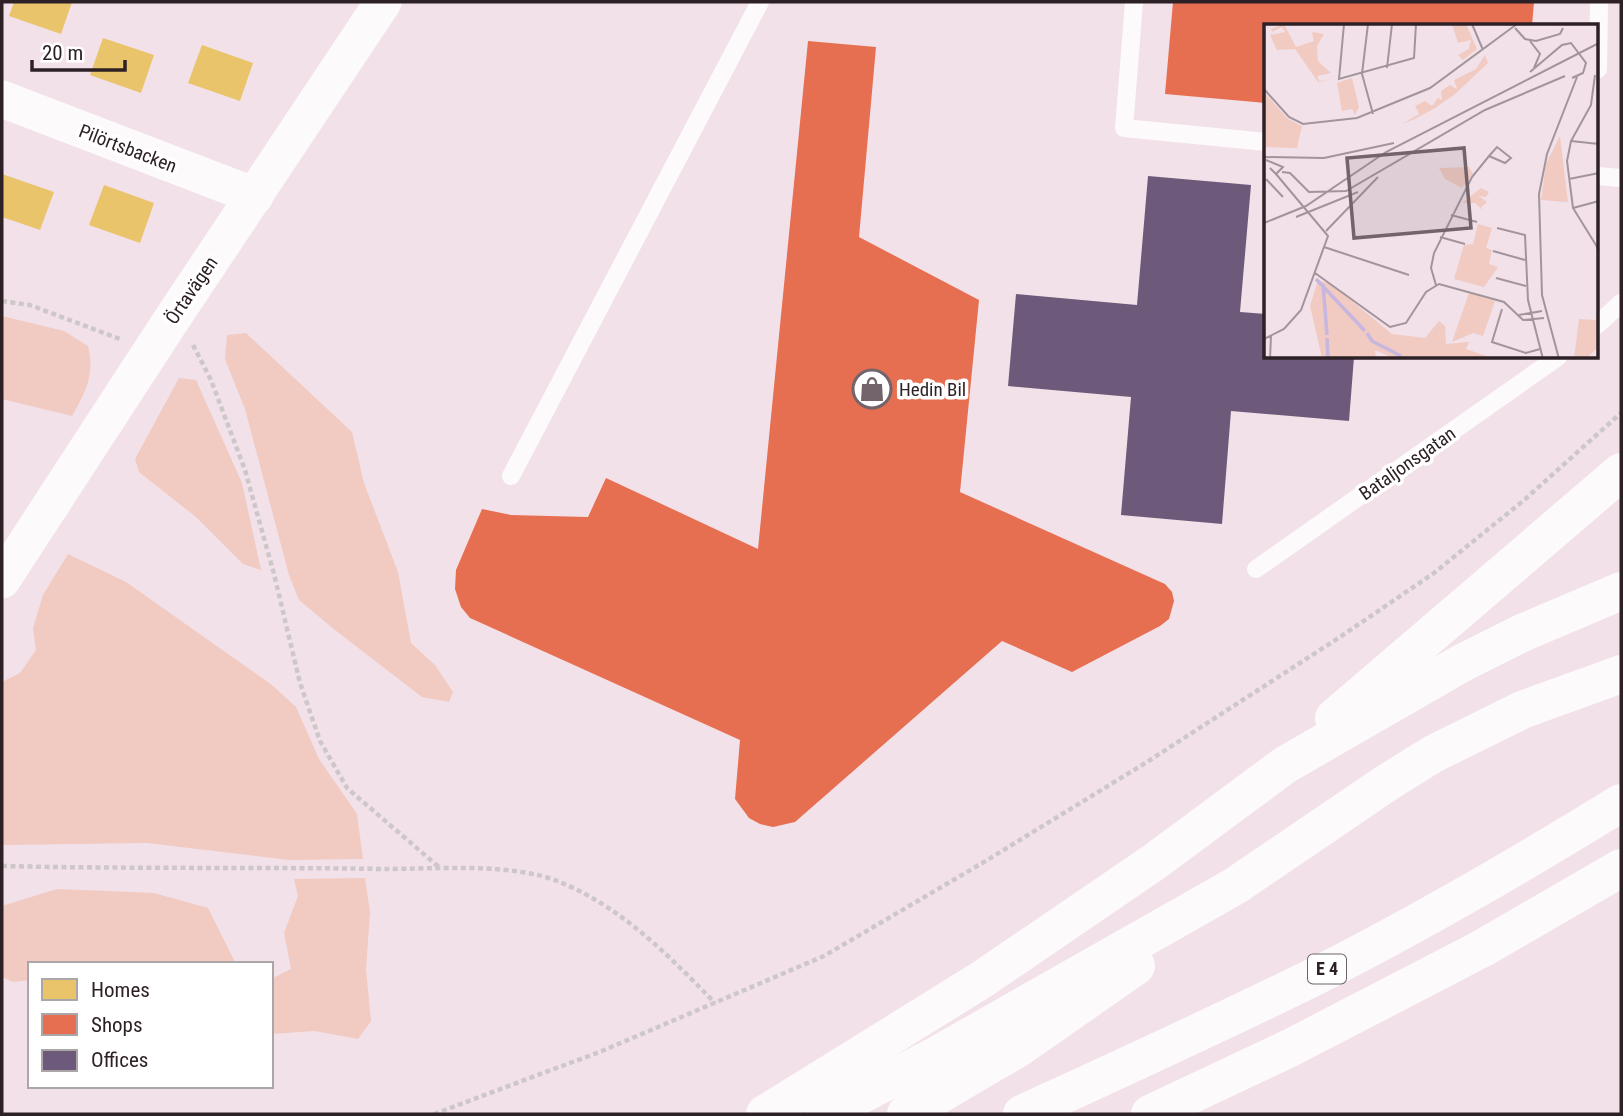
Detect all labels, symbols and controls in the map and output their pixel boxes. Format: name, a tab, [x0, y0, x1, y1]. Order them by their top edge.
inset map	[1264, 24, 1598, 359]
scale bar	[32, 28, 124, 72]
text: 20 m	[42, 41, 83, 65]
street label: Pilörtsbacken	[76, 119, 180, 178]
street label: Örtavägen	[160, 252, 222, 329]
shop icon: Hedin Bil	[851, 368, 893, 410]
place label: Hedin Bil	[899, 378, 966, 401]
street label: Bataljonsgatan	[1355, 422, 1460, 505]
road number: E 4	[1308, 954, 1346, 984]
legend	[28, 962, 273, 1088]
text: Homes	[91, 978, 150, 1002]
text: Shops	[91, 1013, 143, 1037]
text: Offices	[91, 1048, 148, 1072]

